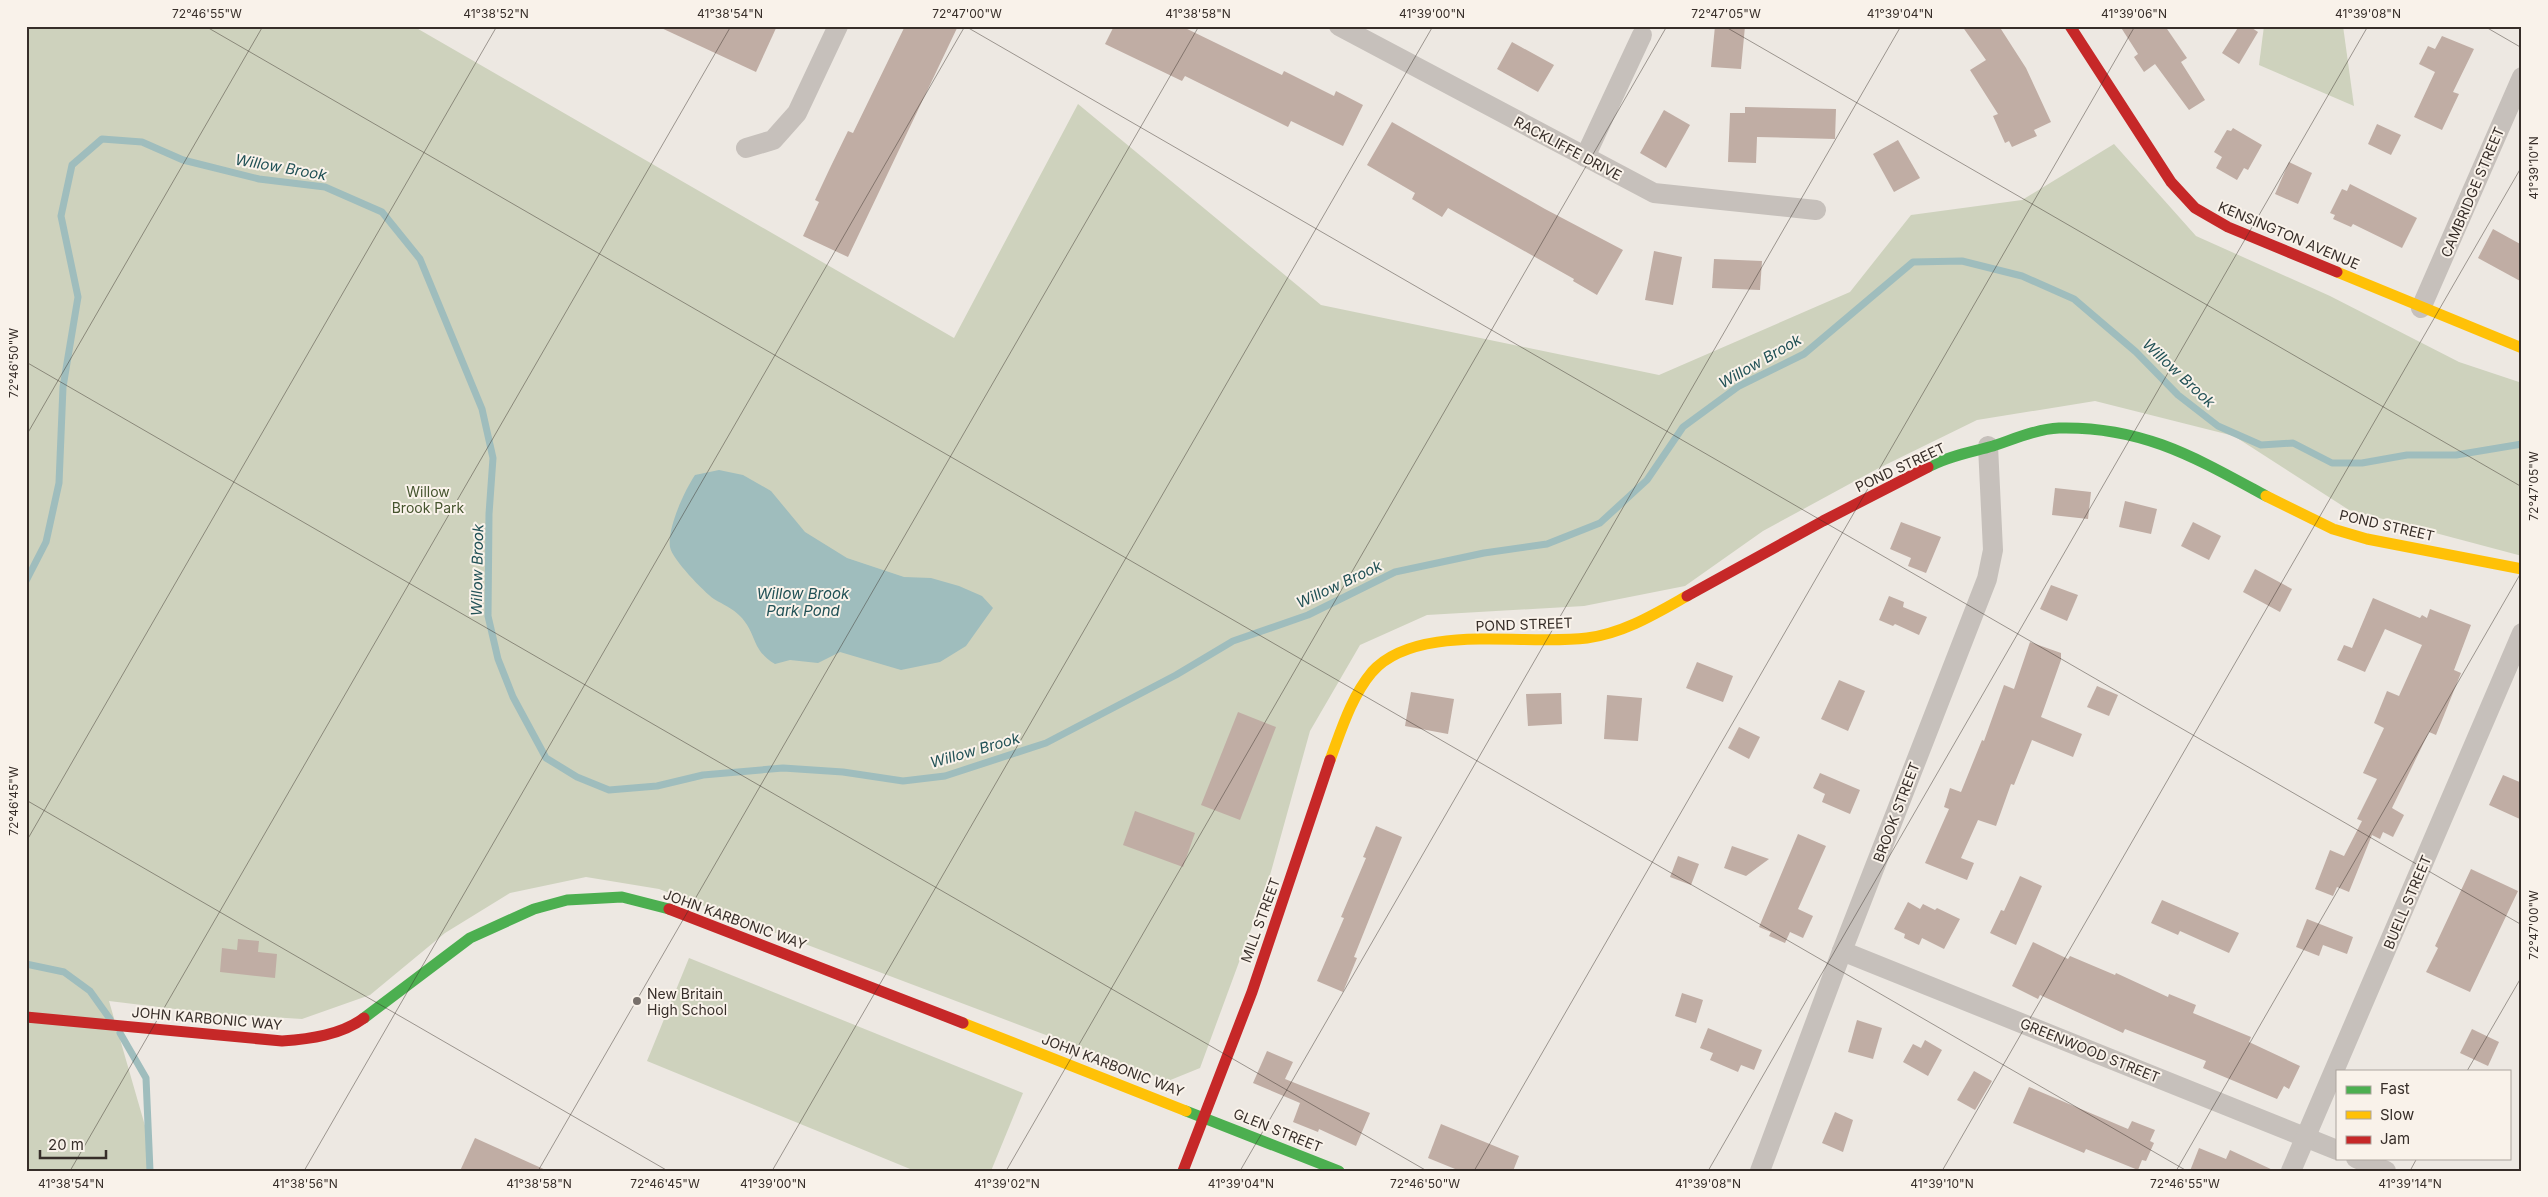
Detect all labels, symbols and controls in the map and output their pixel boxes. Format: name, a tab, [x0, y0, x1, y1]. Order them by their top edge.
text: 72°46'55"W	[172, 6, 242, 21]
text: 41°38'52"N	[463, 6, 529, 21]
text: 41°38'54"N	[697, 6, 763, 21]
text: 72°47'00"W	[932, 6, 1002, 21]
text: 41°38'58"N	[1165, 6, 1231, 21]
text: 41°39'00"N	[1399, 6, 1465, 21]
text: 72°47'05"W	[1691, 6, 1761, 21]
text: 41°39'04"N	[1867, 6, 1933, 21]
text: 41°39'06"N	[2101, 6, 2167, 21]
text: 41°39'08"N	[2335, 6, 2401, 21]
street label: RACKLIFFE DRIVE	[1511, 112, 1625, 184]
street label: CAMBRIDGE STREET	[2437, 124, 2507, 260]
text: 41°39'10"N	[2526, 136, 2541, 200]
water label: Willow Brook	[234, 150, 329, 185]
street label: KENSINGTON AVENUE	[2216, 198, 2362, 272]
text: 72°46'50"W	[6, 328, 21, 398]
water label: Willow Brook	[1715, 329, 1805, 392]
water label: Willow Brook	[2139, 335, 2220, 412]
street label: POND STREET	[1852, 439, 1948, 495]
text: 72°47'05"W	[2526, 451, 2541, 521]
park label: Willow Brook Park	[392, 483, 465, 516]
street label: POND STREET	[2338, 506, 2436, 544]
water label: Willow Brook	[467, 523, 487, 616]
water label: Willow Brook	[1293, 556, 1386, 612]
water label: Willow Brook Park Pond	[757, 584, 850, 620]
street label: POND STREET	[1475, 614, 1573, 634]
water label: Willow Brook	[928, 728, 1023, 772]
street label: BROOK STREET	[1869, 760, 1923, 864]
text: 72°46'45"W	[6, 766, 21, 836]
street label: BUELL STREET	[2380, 852, 2434, 952]
street label: MILL STREET	[1237, 875, 1283, 965]
street label: JOHN KARBONIC WAY	[661, 885, 809, 953]
text: 72°47'00"W	[2526, 890, 2541, 960]
place label: New Britain High School	[647, 985, 727, 1018]
marker: New Britain High School	[631, 995, 643, 1007]
street label: JOHN KARBONIC WAY	[131, 1003, 284, 1033]
street label: GREENWOOD STREET	[2018, 1014, 2162, 1086]
street label: JOHN KARBONIC WAY	[1039, 1030, 1187, 1100]
legend	[2336, 1070, 2510, 1160]
text: Fast	[2380, 1079, 2410, 1098]
street label: GLEN STREET	[1231, 1104, 1325, 1156]
text: Slow	[2380, 1105, 2414, 1124]
scale bar	[40, 1127, 106, 1159]
text: Jam	[2380, 1129, 2410, 1148]
text: 20 m	[48, 1135, 84, 1154]
text: 41°38'54"N	[38, 1176, 104, 1191]
text: 41°38'56"N	[272, 1176, 338, 1191]
text: 41°38'58"N	[506, 1176, 572, 1191]
text: 72°46'45"W	[630, 1176, 700, 1191]
text: 41°39'00"N	[740, 1176, 806, 1191]
text: 41°39'02"N	[974, 1176, 1040, 1191]
text: 41°39'04"N	[1208, 1176, 1274, 1191]
text: 72°46'50"W	[1390, 1176, 1460, 1191]
text: 41°39'08"N	[1675, 1176, 1741, 1191]
text: 41°39'10"N	[1910, 1176, 1974, 1191]
text: 72°46'55"W	[2150, 1176, 2220, 1191]
text: 41°39'14"N	[2378, 1176, 2442, 1191]

